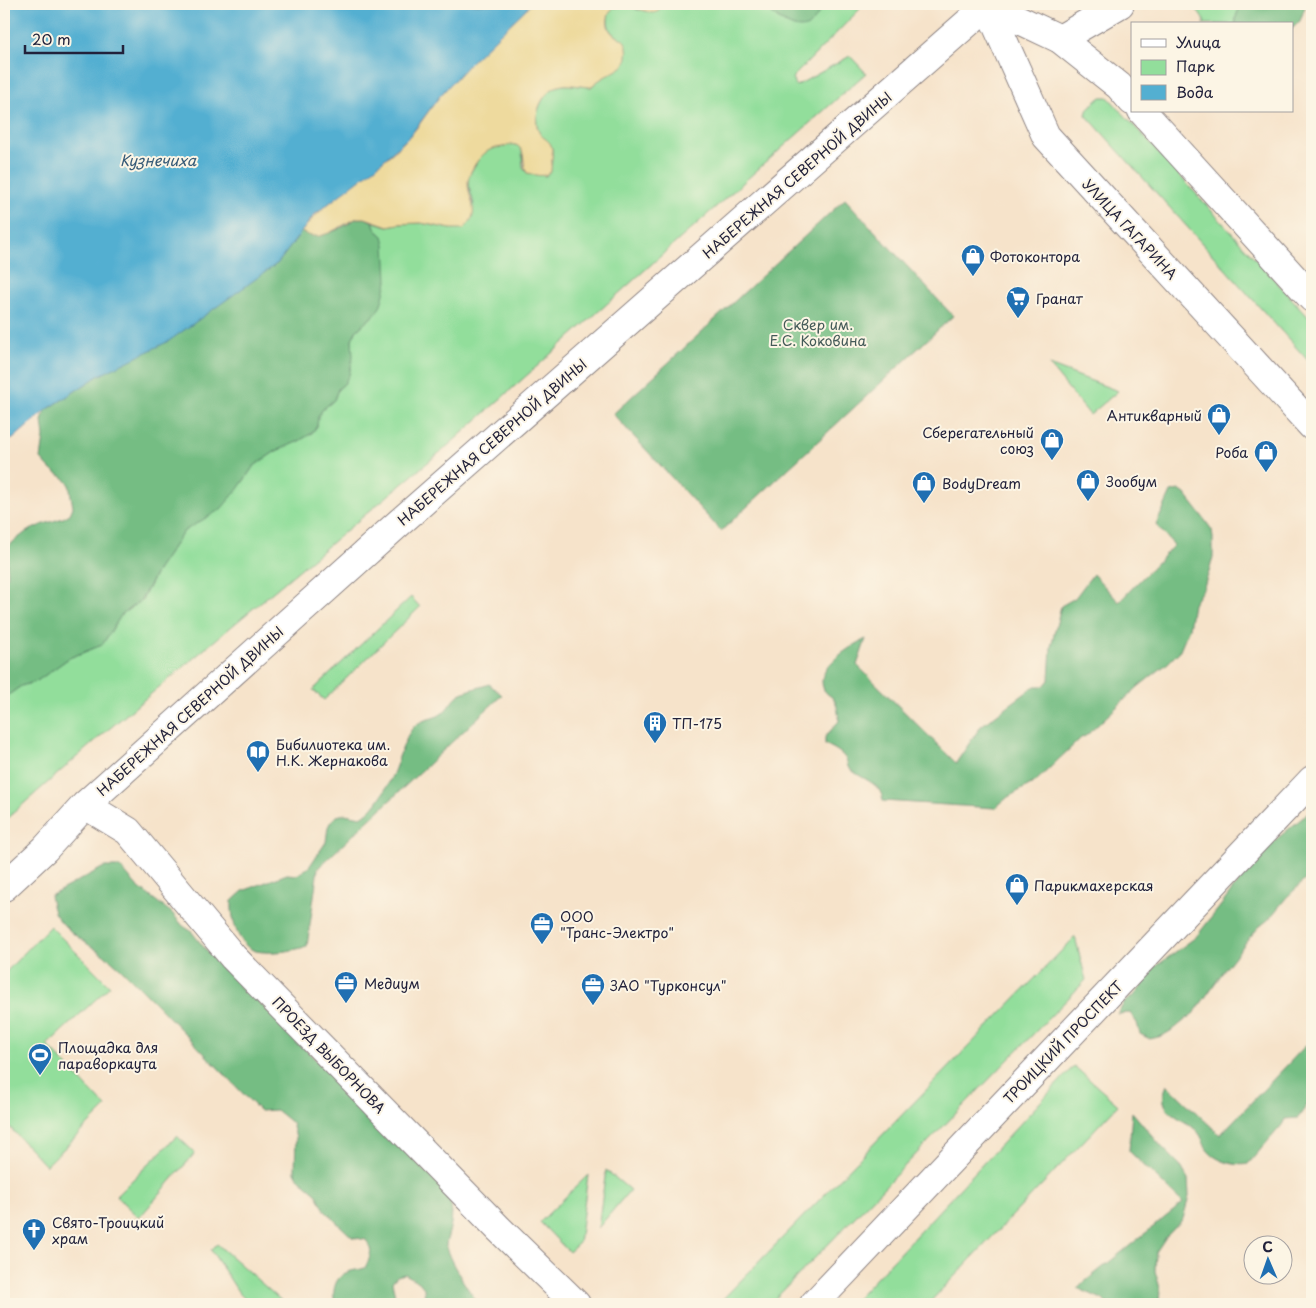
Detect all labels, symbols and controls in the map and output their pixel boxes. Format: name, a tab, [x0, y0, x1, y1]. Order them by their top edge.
scale bar	[25, 22, 122, 54]
legend	[1131, 22, 1294, 112]
text: 20 m	[32, 27, 71, 50]
text: Улица	[1176, 30, 1221, 53]
text: Парк	[1176, 54, 1215, 77]
text: Вода	[1176, 80, 1214, 103]
street label: НАБЕРЕЖНАЯ СЕВЕРНОЙ ДВИНЫ	[698, 87, 896, 263]
water label: Кузнечиха	[120, 148, 197, 171]
street label: УЛИЦА ГАГАРИНА	[1078, 174, 1182, 284]
shop icon: Фотоконтора	[960, 243, 986, 277]
place label: Фотоконтора	[990, 246, 1080, 267]
supermarket icon: Гранат	[1005, 285, 1031, 319]
place label: Гранат	[1036, 288, 1084, 309]
park label: Сквер им. Е.С. Коковина	[770, 314, 867, 351]
street label: НАБЕРЕЖНАЯ СЕВЕРНОЙ ДВИНЫ	[393, 354, 591, 530]
shop icon: Антикварный	[1206, 402, 1232, 436]
place label: Антикварный	[1107, 405, 1202, 426]
place label: Сберегательный союз	[922, 422, 1034, 459]
shop icon: Сберегательный союз	[1039, 427, 1065, 461]
shop icon: Роба	[1253, 439, 1279, 473]
place label: Роба	[1215, 442, 1248, 463]
shop icon: Зообум	[1075, 468, 1101, 502]
shop icon: BodyDream	[911, 470, 937, 504]
place label: Зообум	[1106, 471, 1157, 492]
place label: BodyDream	[942, 473, 1021, 494]
street label: НАБЕРЕЖНАЯ СЕВЕРНОЙ ДВИНЫ	[92, 621, 288, 801]
building icon: ТП-175	[642, 710, 668, 744]
place label: ТП-175	[672, 713, 722, 734]
place label: Бибилиотека им. Н.К. Жернакова	[276, 734, 391, 771]
library icon: Бибилиотека им. Н.К. Жернакова	[245, 739, 271, 773]
shop icon: Парикмахерская	[1004, 872, 1030, 906]
place label: Парикмахерская	[1034, 875, 1153, 896]
place label: ООО "Транс-Электро"	[560, 906, 674, 943]
office icon: ООО "Транс-Электро"	[529, 911, 555, 945]
office icon: Медиум	[333, 970, 359, 1004]
office icon: ЗАО "Турконсул"	[580, 972, 606, 1006]
place label: Медиум	[364, 973, 420, 994]
place label: ЗАО "Турконсул"	[610, 975, 727, 996]
street label: ТРОИЦКИЙ ПРОСПЕКТ	[998, 975, 1128, 1108]
street label: ПРОЕЗД ВЫБОРНОВА	[268, 992, 390, 1118]
place label: Площадка для параворкаута	[58, 1037, 158, 1074]
sports icon: Площадка для параворкаута	[27, 1042, 53, 1076]
place label: Свято-Троицкий храм	[52, 1212, 164, 1249]
church icon: Свято-Троицкий храм	[21, 1217, 47, 1251]
north arrow	[1244, 1236, 1294, 1286]
text: С	[1262, 1236, 1273, 1257]

